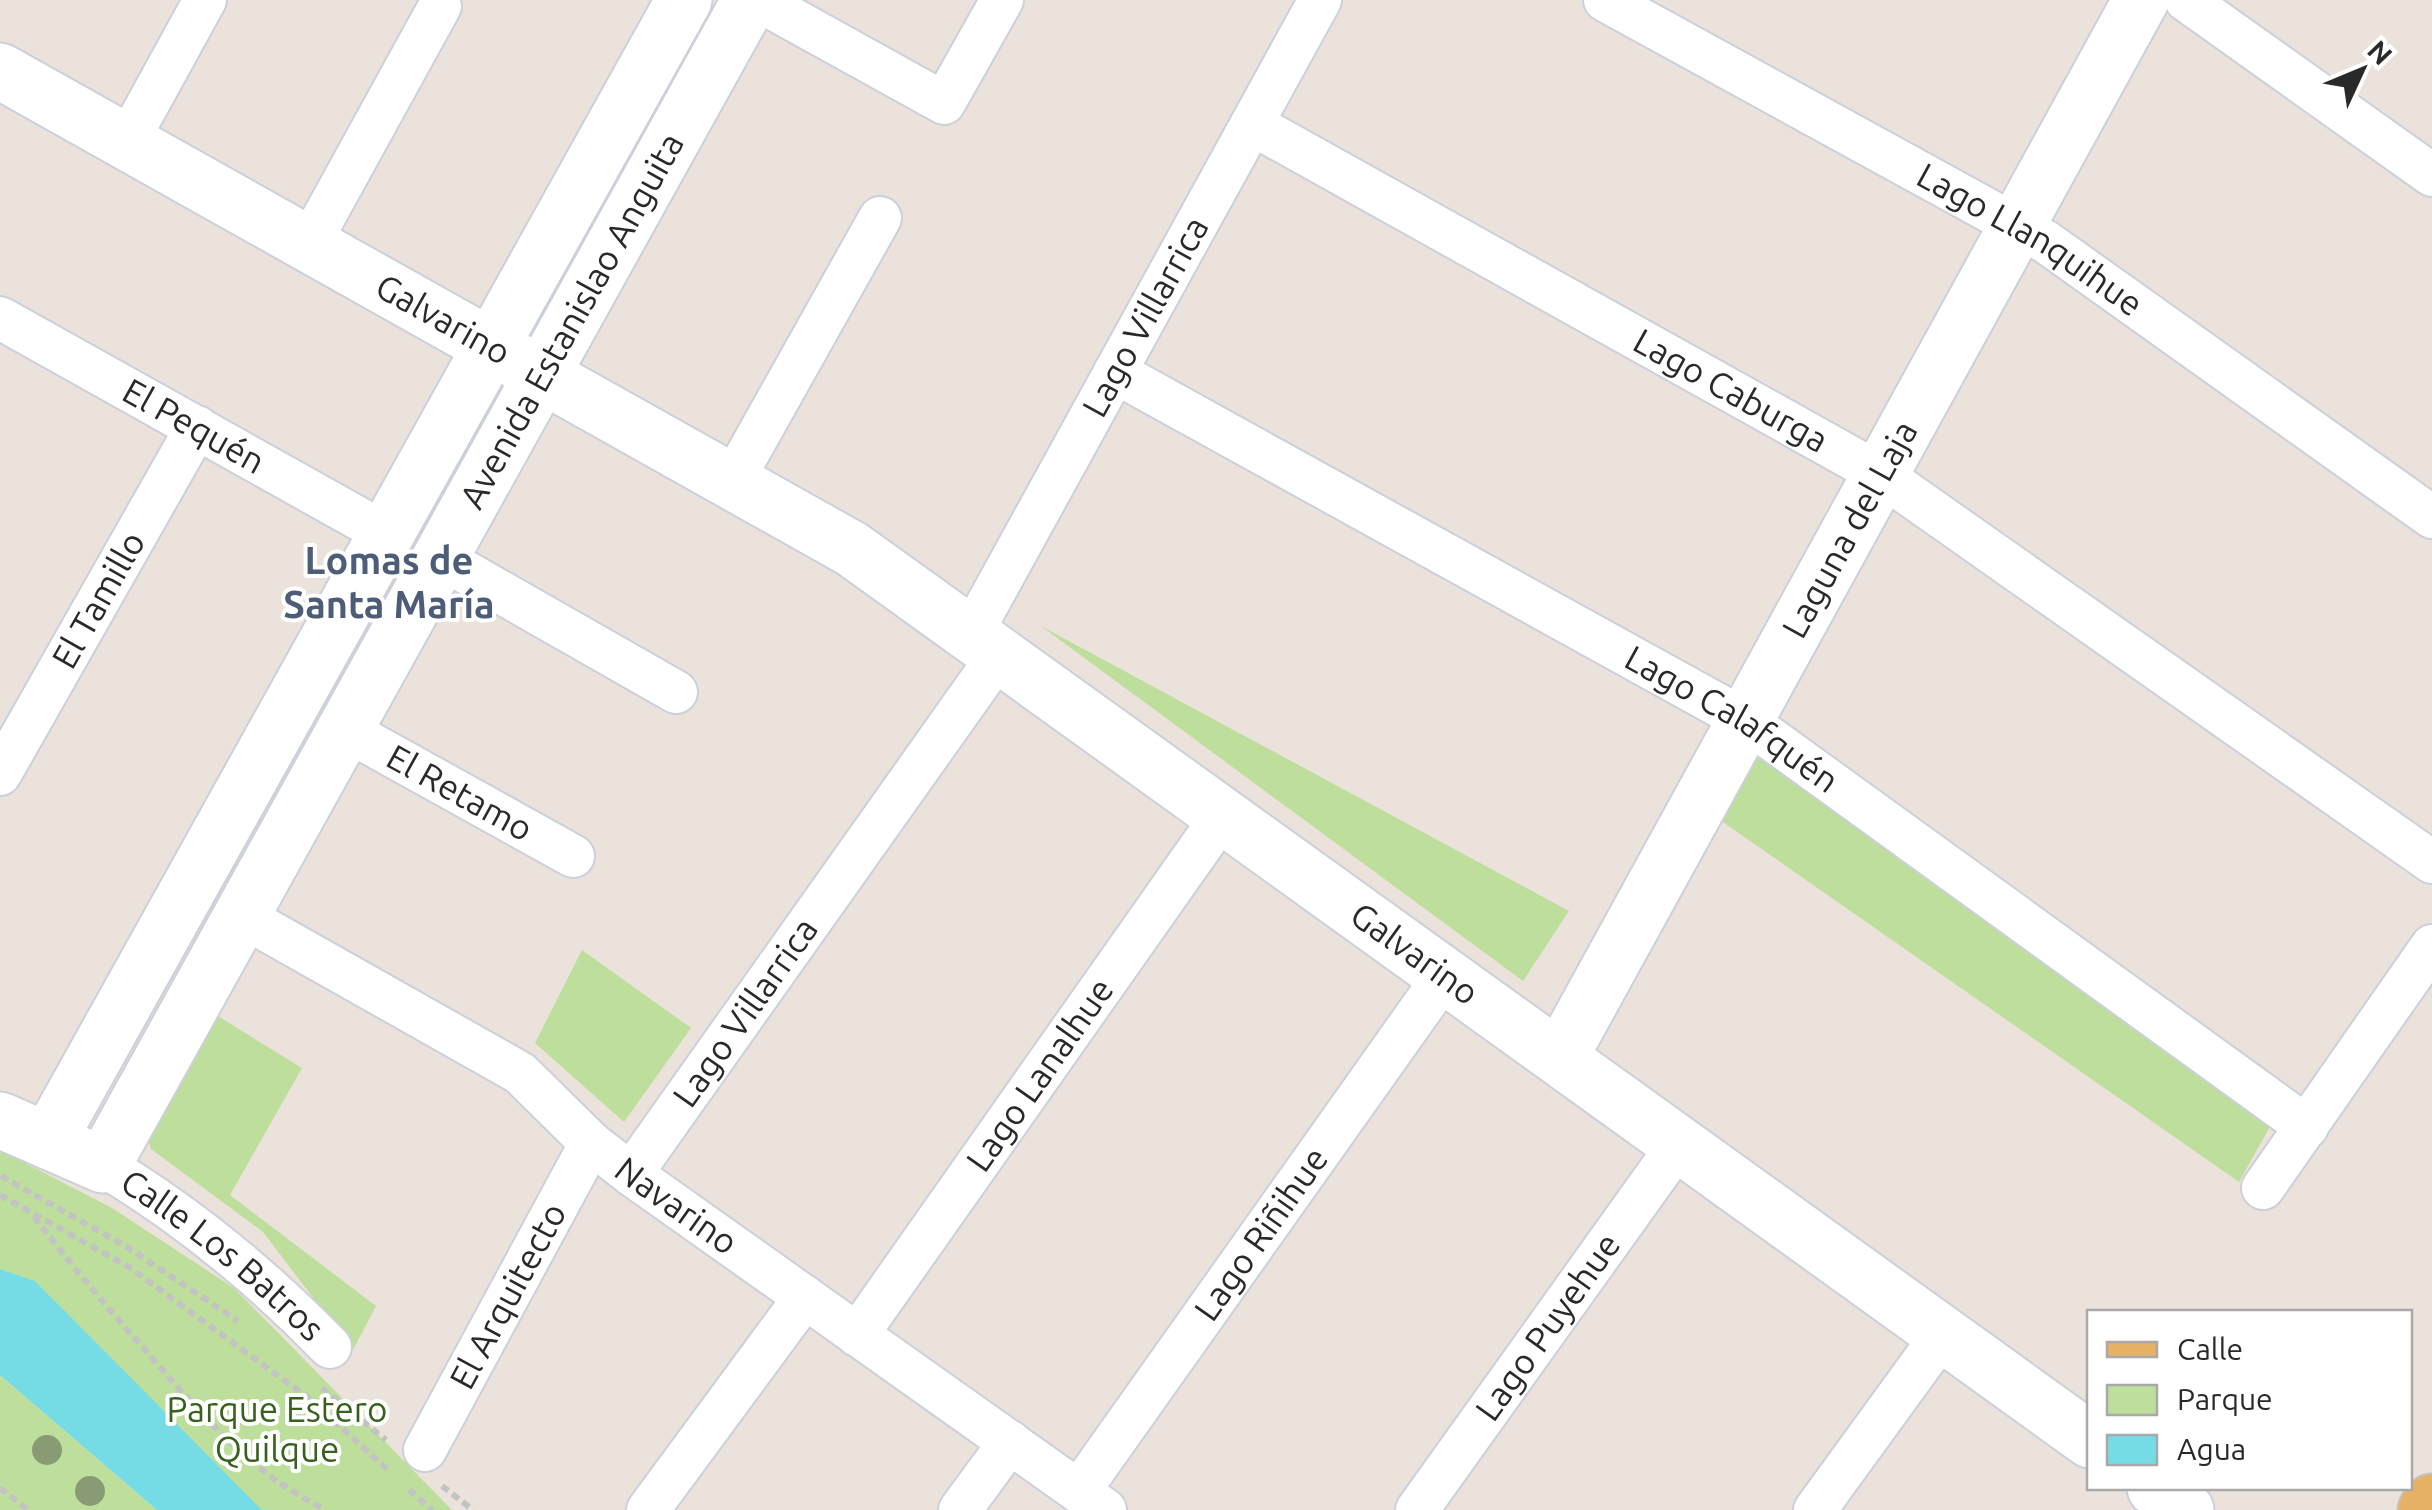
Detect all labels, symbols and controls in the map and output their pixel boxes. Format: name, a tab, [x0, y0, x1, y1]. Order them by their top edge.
north arrow	[2312, 20, 2412, 120]
text: N	[2362, 34, 2399, 71]
street label: Avenida Estanislao Anguita	[451, 126, 691, 515]
street label: Lago Llanquihue	[1911, 154, 2151, 324]
street label: Lago Villarrica	[1074, 209, 1216, 423]
street label: Galvarino	[369, 265, 518, 372]
street label: Lago Caburga	[1627, 320, 1835, 460]
street label: El Pequén	[116, 370, 272, 481]
street label: Laguna del Laja	[1773, 414, 1925, 644]
street label: El Tamillo	[43, 524, 152, 675]
district label: Lomas de Santa María	[283, 539, 495, 625]
street label: Lago Calafquén	[1619, 637, 1847, 800]
street label: El Retamo	[380, 736, 540, 849]
street label: Galvarino	[1344, 894, 1487, 1012]
street label: Lago Villarrica	[664, 910, 825, 1114]
street label: Lago Lanalhue	[958, 970, 1121, 1179]
street label: Lago Riñihue	[1185, 1139, 1335, 1328]
street label: Navarino	[608, 1148, 746, 1262]
street label: Calle Los Batros	[114, 1161, 333, 1348]
street label: El Arquitecto	[441, 1196, 574, 1395]
street label: Lago Puyehue	[1467, 1225, 1628, 1428]
legend	[2087, 1310, 2412, 1490]
text: Calle	[2177, 1332, 2243, 1366]
text: Parque	[2177, 1382, 2273, 1416]
park label: Parque Estero Quilque	[166, 1389, 388, 1469]
text: Agua	[2177, 1432, 2246, 1466]

